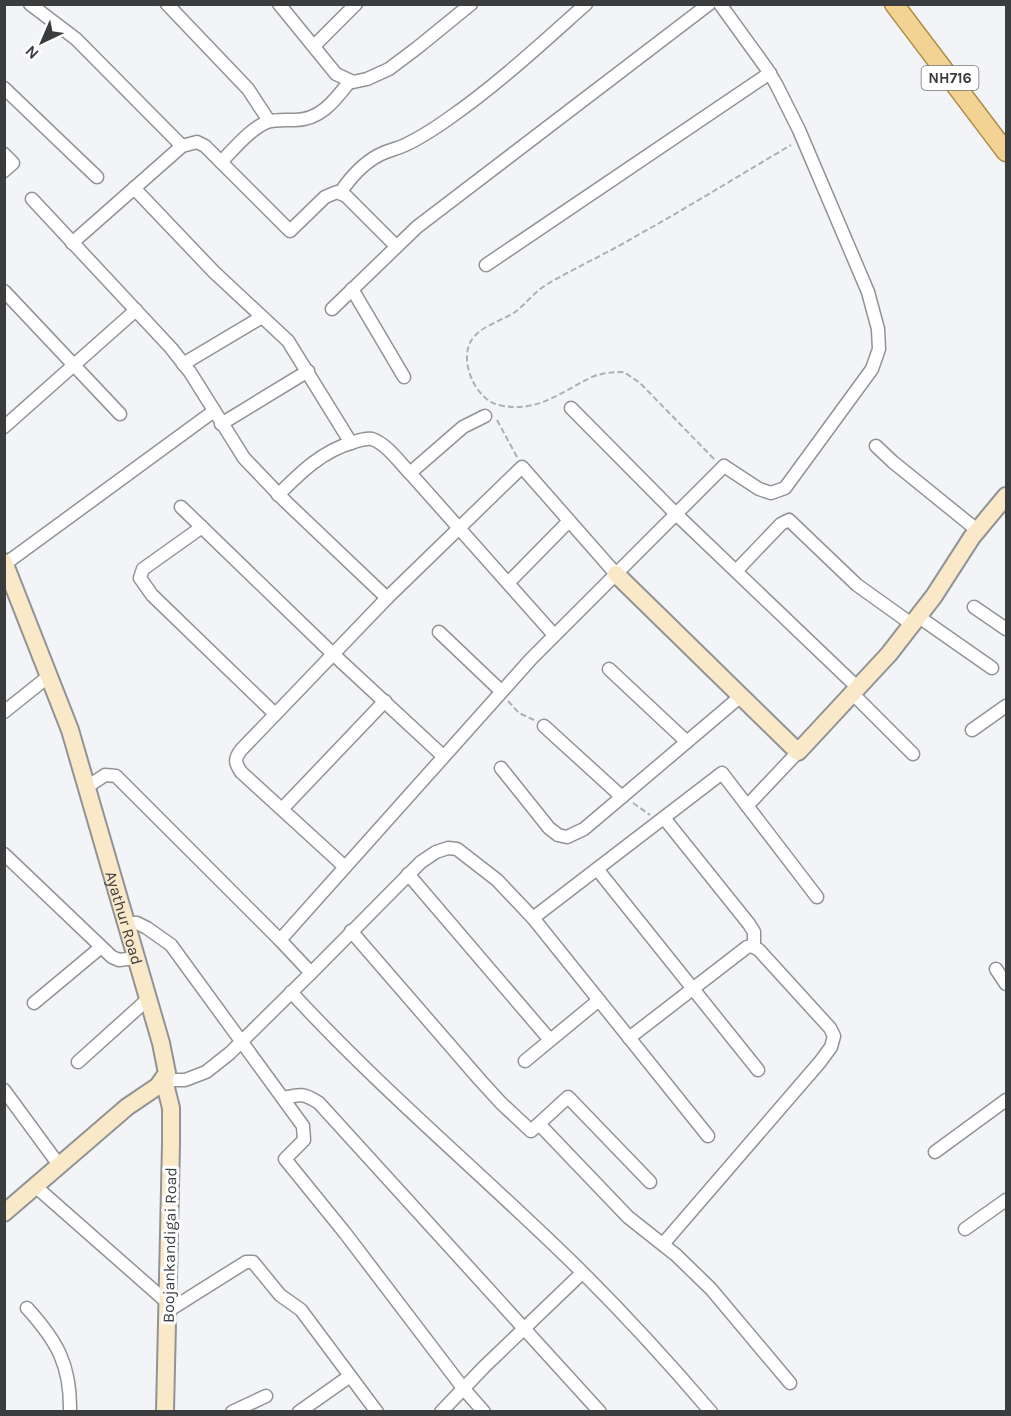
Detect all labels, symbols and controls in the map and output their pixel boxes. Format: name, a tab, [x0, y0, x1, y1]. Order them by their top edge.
north arrow	[12, 12, 72, 72]
text: N	[21, 42, 43, 63]
road number: NH716	[922, 66, 978, 90]
street label: Ayathur Road	[101, 869, 147, 967]
street label: Boojankandigai Road	[159, 1167, 180, 1323]

